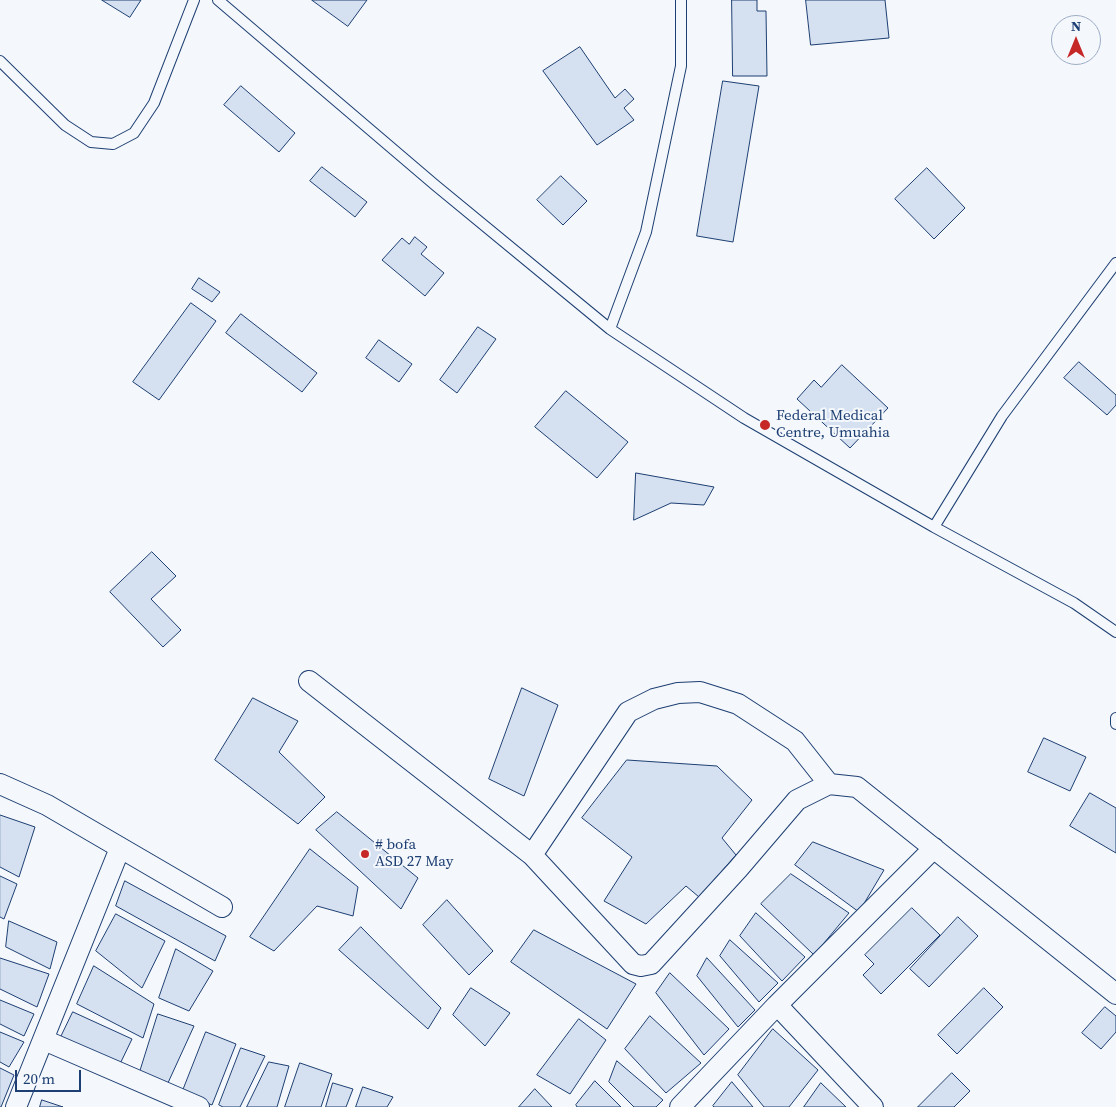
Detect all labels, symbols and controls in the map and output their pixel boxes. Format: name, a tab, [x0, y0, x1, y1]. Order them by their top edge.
north arrow	[1051, 15, 1101, 65]
text: N	[1071, 16, 1081, 36]
place label: Federal Medical Centre, Umuahia	[776, 407, 890, 442]
marker: Federal Medical Centre, Umuahia	[758, 418, 772, 432]
place label: # bofa ASD 27 May	[375, 836, 454, 871]
marker: # bofa ASD 27 May	[359, 848, 371, 860]
scale bar	[18, 1060, 84, 1092]
text: 20 m	[23, 1068, 55, 1089]

